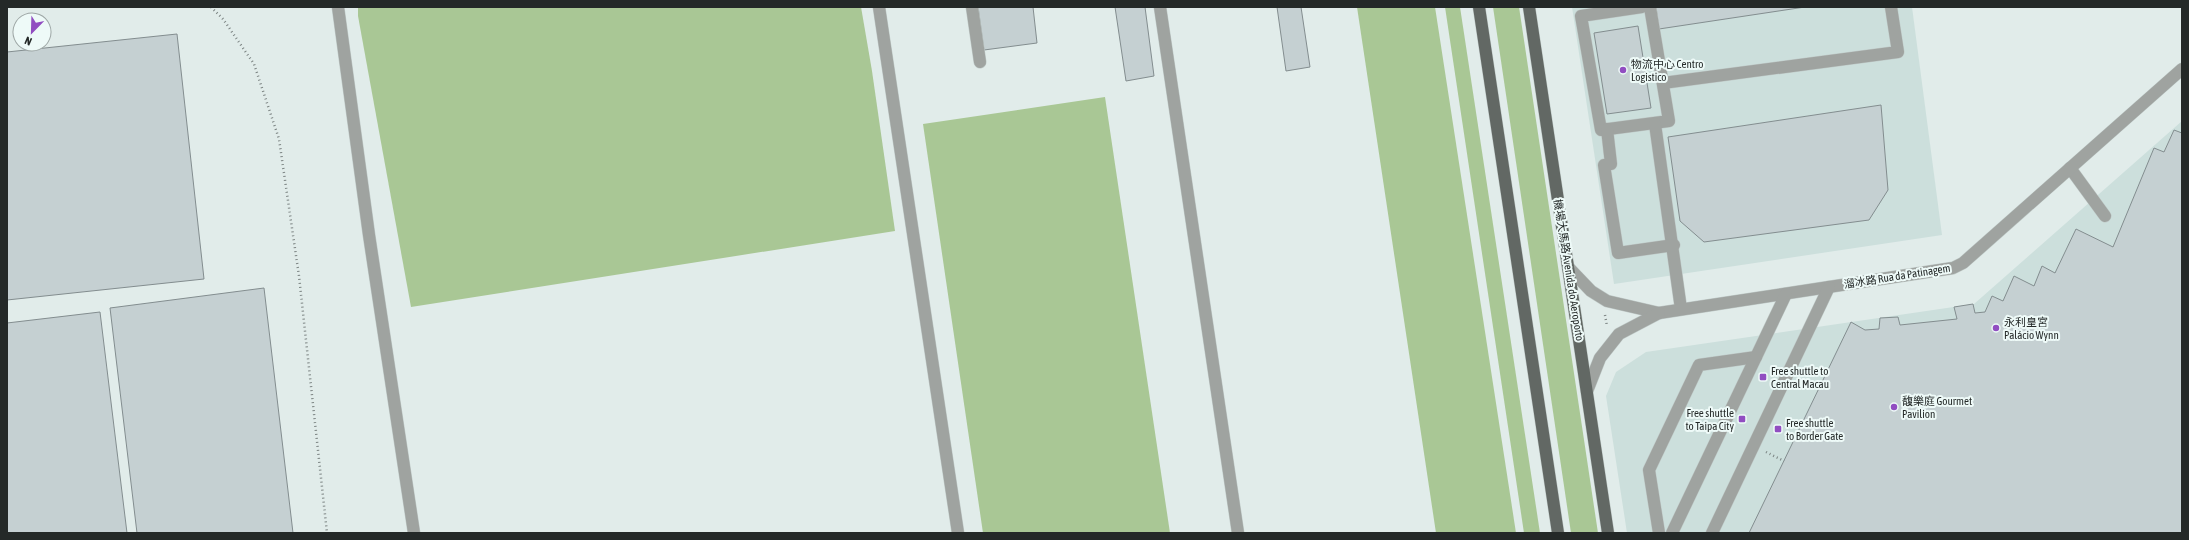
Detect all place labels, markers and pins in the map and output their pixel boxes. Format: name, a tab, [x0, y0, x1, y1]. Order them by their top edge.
place label: 物流中心 Centro Logistico	[1631, 58, 1703, 83]
marker: 物流中心 Centro Logistico	[1618, 65, 1628, 75]
place label: 永利皇宮 Palácio Wynn	[2004, 316, 2059, 341]
marker: 永利皇宮 Palácio Wynn	[1991, 323, 2001, 333]
place label: Free shuttle to Central Macau	[1771, 365, 1829, 390]
marker: Free shuttle to Central Macau	[1758, 372, 1768, 382]
place label: 馥樂庭 Gourmet Pavilion	[1902, 395, 1972, 420]
marker: 馥樂庭 Gourmet Pavilion	[1889, 402, 1899, 412]
place label: Free shuttle to Taipa City	[1686, 407, 1734, 432]
marker: Free shuttle to Taipa City	[1737, 414, 1747, 424]
place label: Free shuttle to Border Gate	[1786, 417, 1843, 442]
marker: Free shuttle to Border Gate	[1773, 424, 1783, 434]

